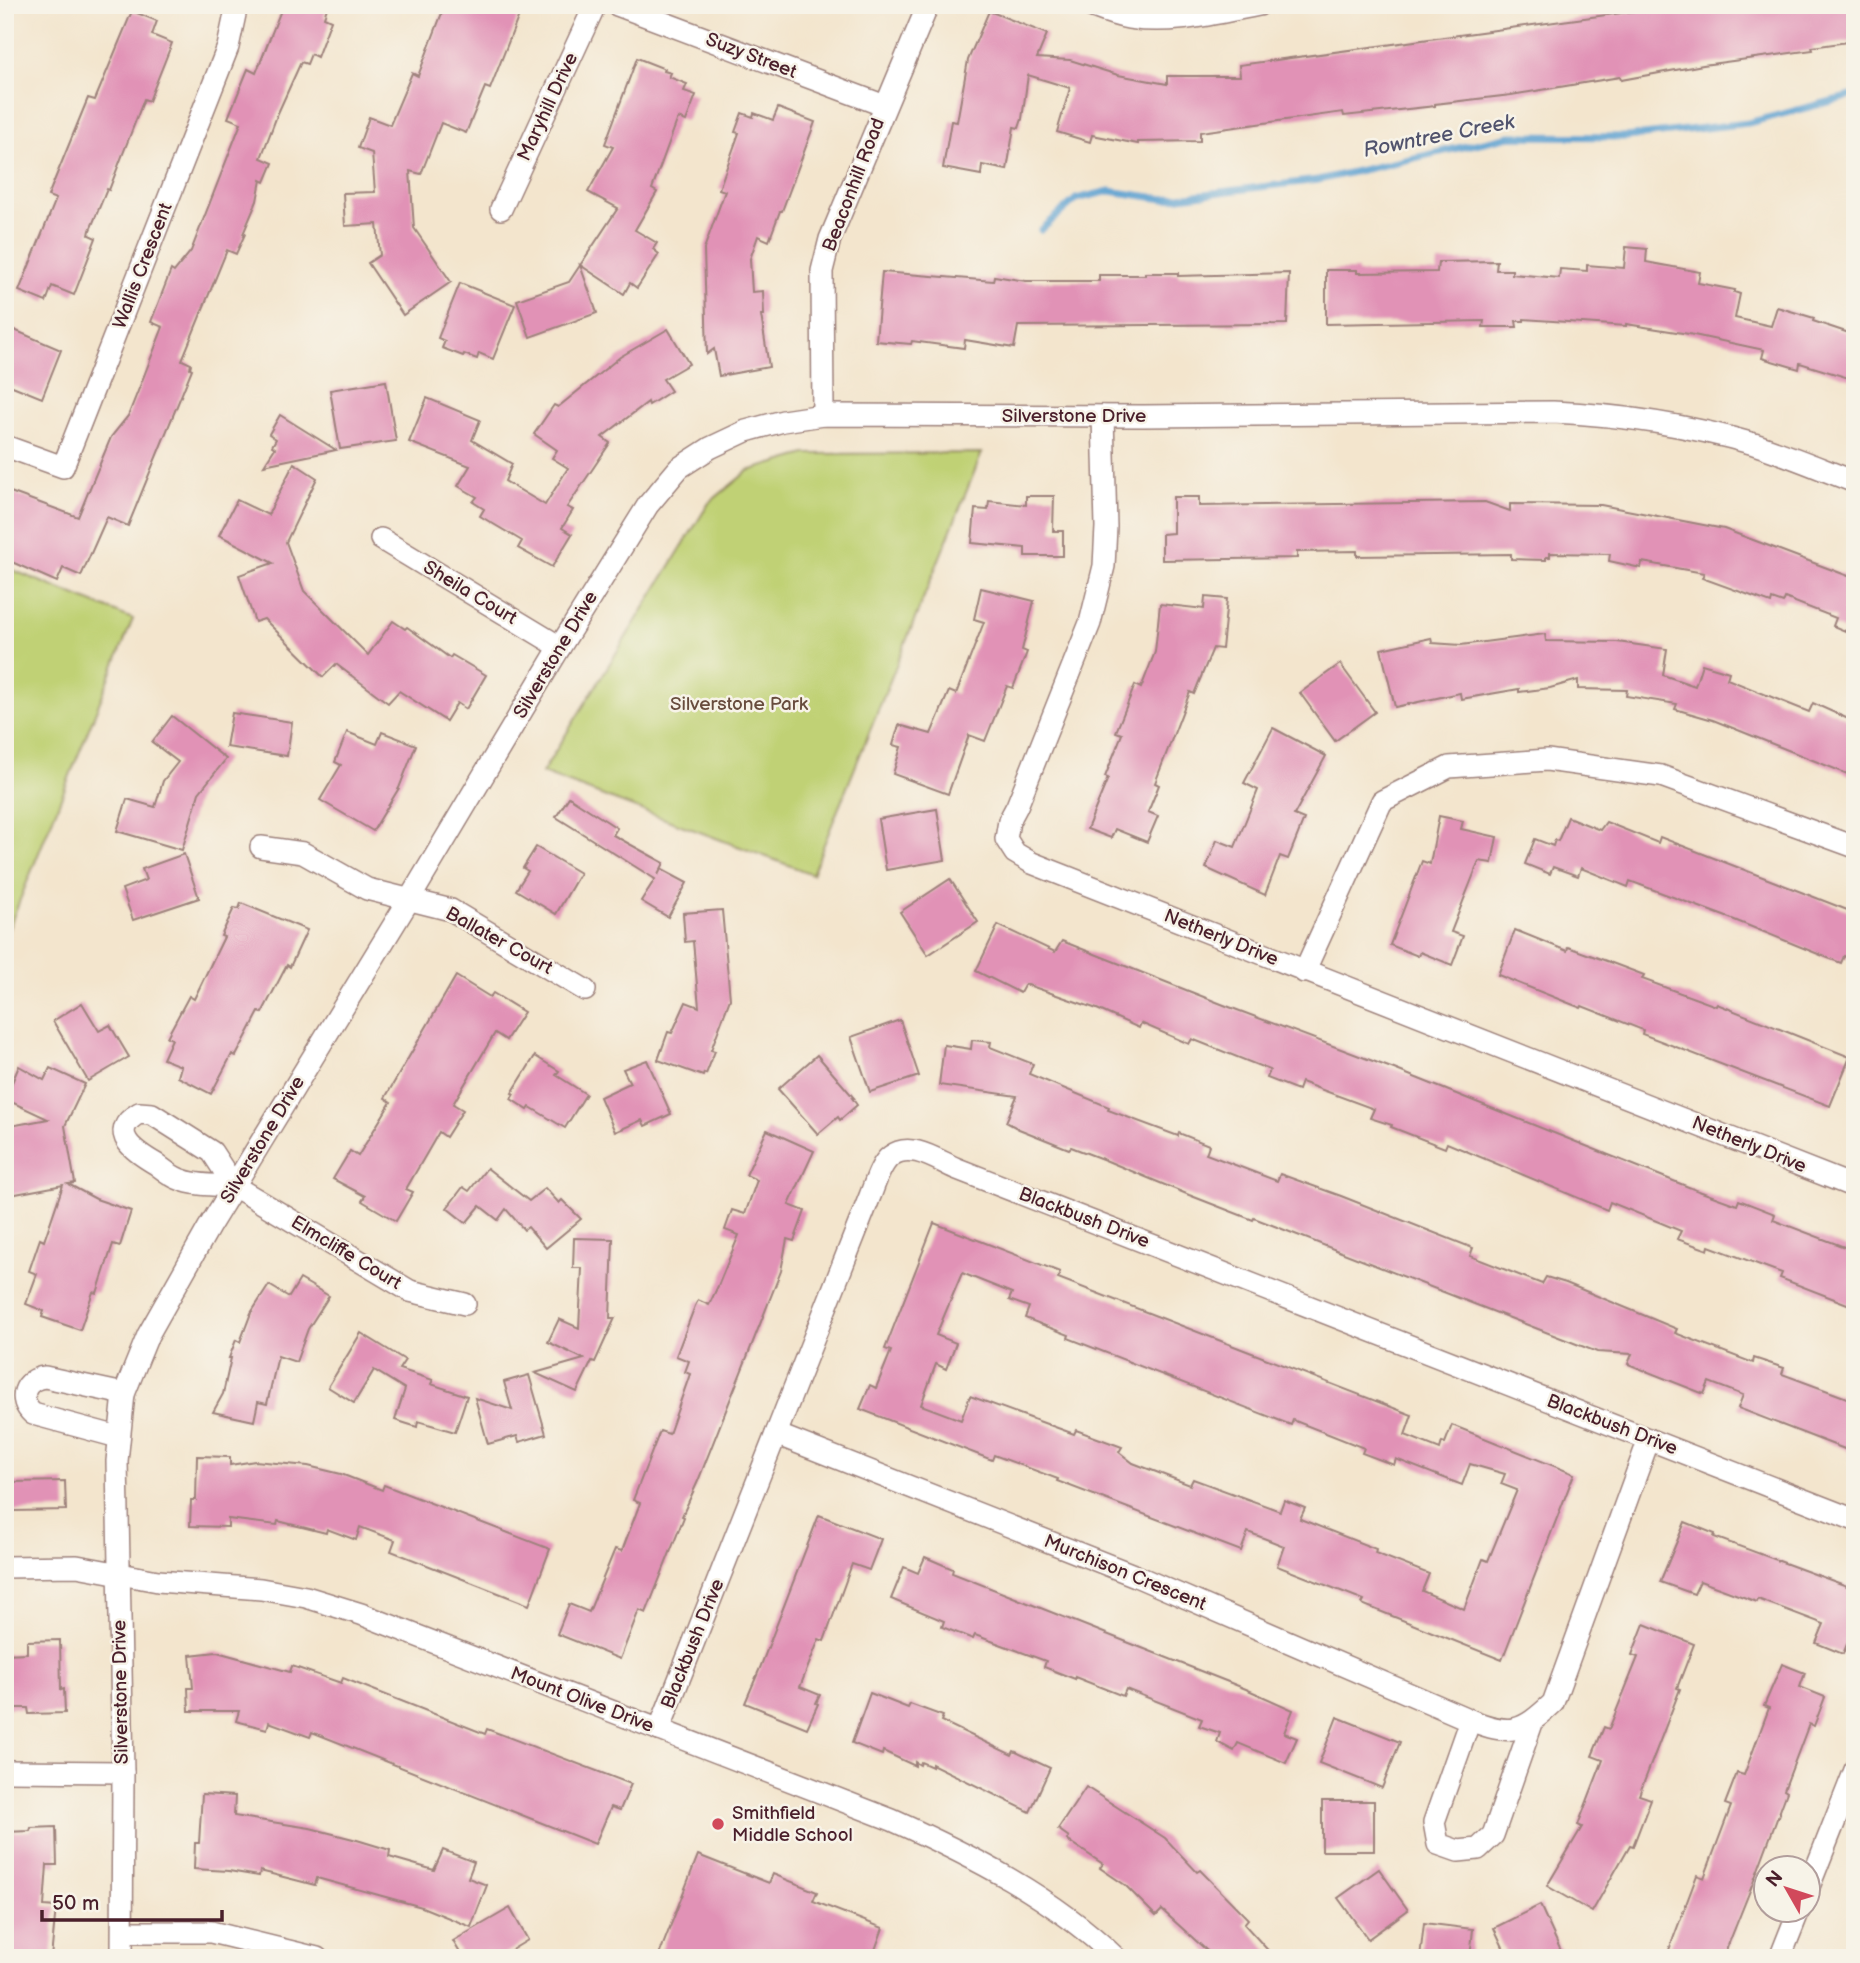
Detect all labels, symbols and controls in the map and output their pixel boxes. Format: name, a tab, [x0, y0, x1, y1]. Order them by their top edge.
street label: Suzy Street	[702, 28, 800, 84]
street label: Maryhill Drive	[513, 49, 583, 165]
water label: Rowntree Creek	[1361, 109, 1518, 163]
street label: Beaconhill Road	[818, 115, 890, 255]
street label: Wallis Crescent	[108, 200, 178, 332]
street label: Silverstone Drive	[1002, 405, 1146, 428]
street label: Sheila Court	[419, 556, 521, 630]
street label: Silverstone Drive	[509, 587, 603, 723]
park label: Silverstone Park	[670, 693, 809, 716]
street label: Ballater Court	[441, 902, 557, 980]
street label: Netherly Drive	[1160, 905, 1282, 971]
street label: Silverstone Drive	[216, 1072, 310, 1208]
street label: Netherly Drive	[1688, 1112, 1810, 1178]
street label: Blackbush Drive	[1015, 1183, 1153, 1253]
street label: Elmcliffe Court	[287, 1211, 406, 1295]
street label: Blackbush Drive	[1543, 1390, 1681, 1460]
street label: Murchison Crescent	[1040, 1530, 1210, 1616]
street label: Blackbush Drive	[656, 1576, 730, 1712]
street label: Silverstone Drive	[108, 1620, 134, 1764]
street label: Mount Olive Drive	[507, 1662, 657, 1738]
place label: Smithfield Middle School	[732, 1802, 853, 1847]
marker: Smithfield Middle School	[710, 1816, 726, 1832]
north arrow	[1752, 1854, 1822, 1924]
text: N	[1762, 1866, 1788, 1892]
scale bar	[42, 1879, 222, 1923]
text: 50 m	[52, 1891, 99, 1916]

